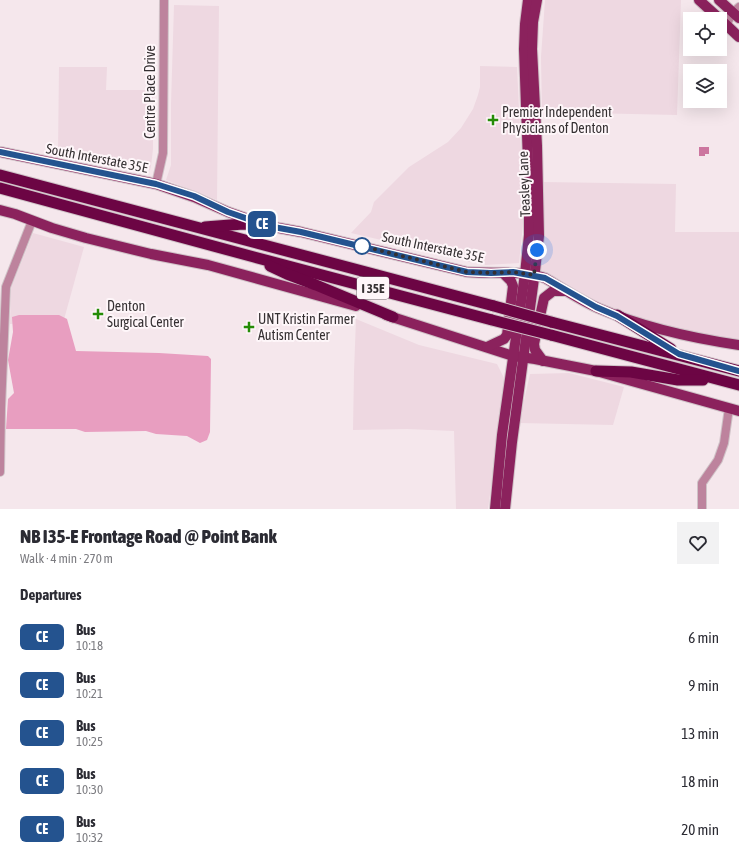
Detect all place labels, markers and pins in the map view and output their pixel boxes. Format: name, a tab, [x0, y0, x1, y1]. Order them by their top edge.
place label: Premier Independent Physicians of Denton	[502, 104, 612, 136]
marker: Premier Independent Physicians of Denton	[487, 114, 499, 126]
unlabelled marker	[353, 237, 371, 255]
place label: Denton Surgical Center	[107, 298, 185, 330]
marker: Denton Surgical Center	[92, 308, 104, 320]
place label: UNT Kristin Farmer Autism Center	[258, 311, 355, 343]
marker: UNT Kristin Farmer Autism Center	[243, 321, 255, 333]

